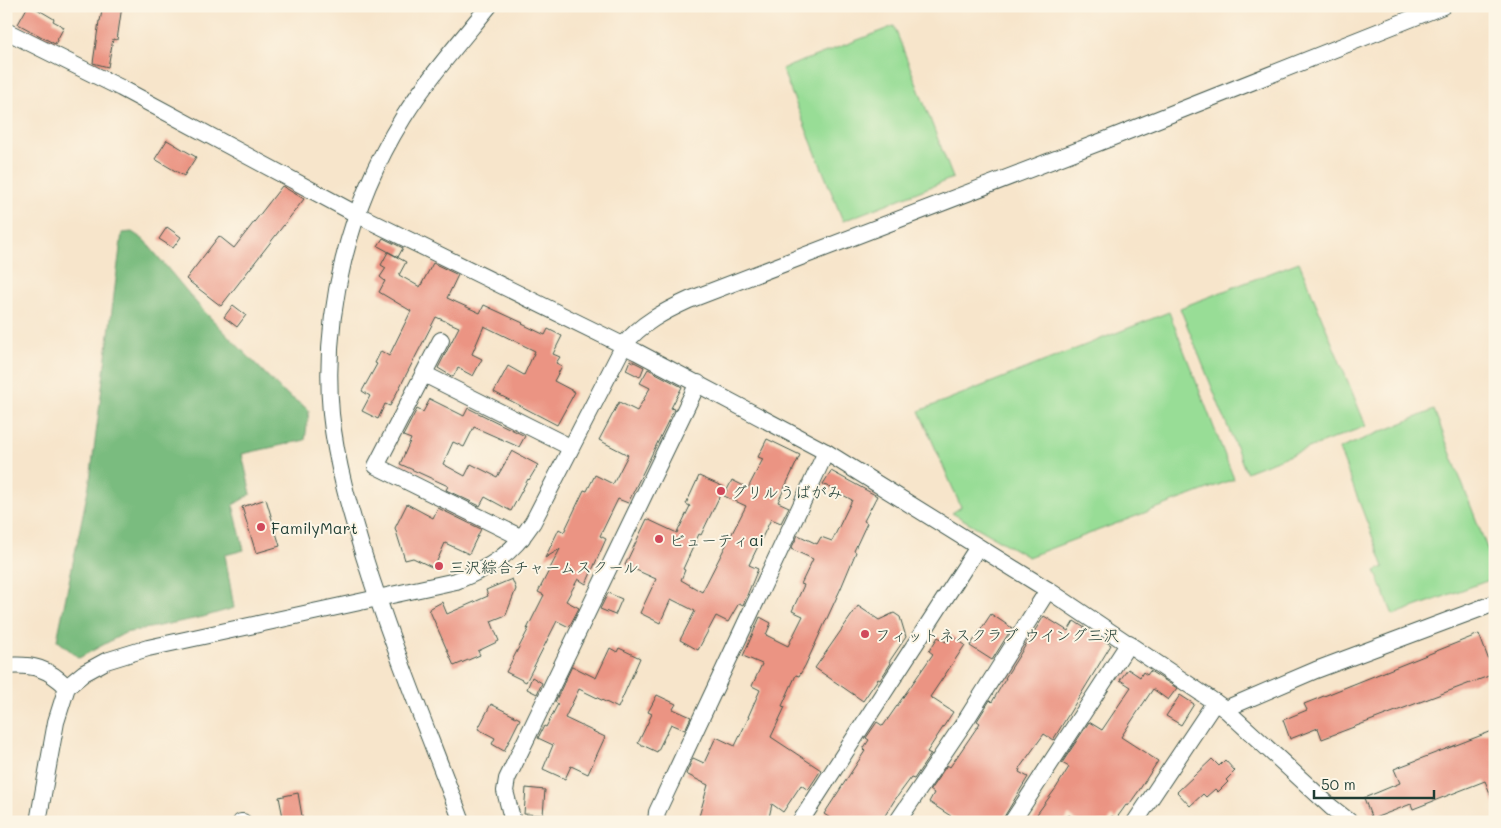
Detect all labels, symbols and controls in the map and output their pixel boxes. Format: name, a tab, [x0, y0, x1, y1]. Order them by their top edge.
place label: グリルうばがみ	[731, 481, 843, 502]
marker: グリルうばがみ	[715, 485, 727, 497]
place label: FamilyMart	[271, 517, 358, 538]
marker: FamilyMart	[255, 521, 267, 533]
place label: ビューティai	[669, 529, 764, 550]
marker: ビューティai	[653, 533, 665, 545]
place label: 三沢綜合チャームスクール	[449, 556, 639, 577]
marker: 三沢綜合チャームスクール	[433, 560, 445, 572]
place label: フィットネスクラブ ウイング三沢	[875, 624, 1119, 645]
marker: フィットネスクラブ ウイング三沢	[859, 628, 871, 640]
scale bar	[1314, 768, 1434, 800]
text: 50 m	[1321, 774, 1356, 794]

